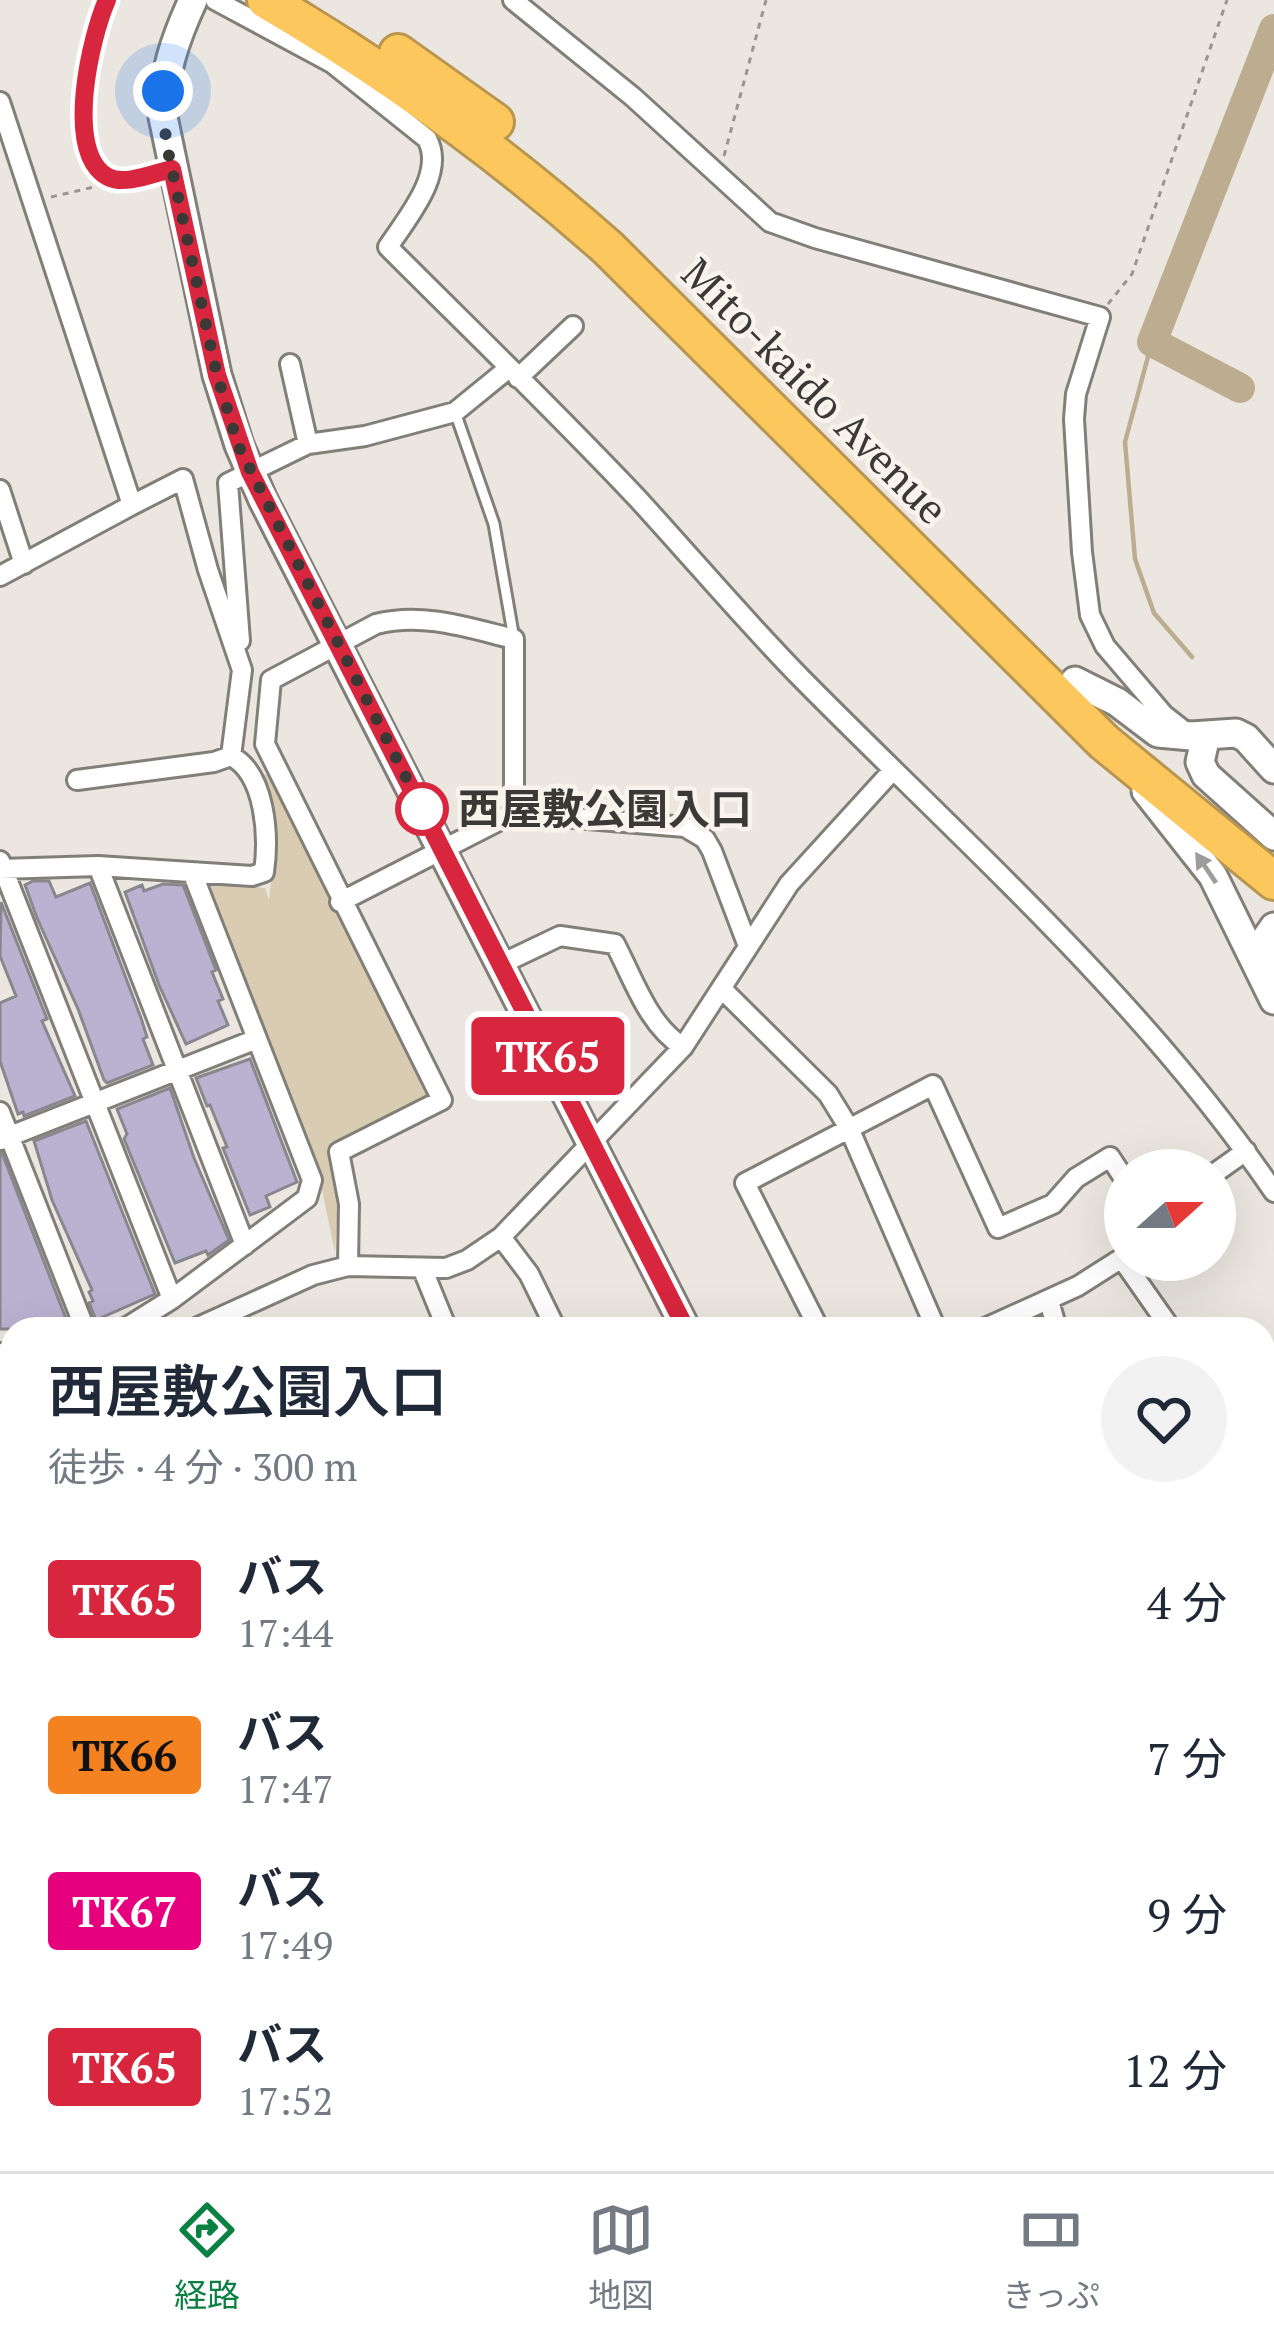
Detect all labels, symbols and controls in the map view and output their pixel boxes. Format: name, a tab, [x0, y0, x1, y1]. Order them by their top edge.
your location	[133, 61, 193, 121]
street label: Mito-kaido Avenue	[671, 245, 961, 535]
place label: 西屋敷公園入口	[458, 780, 752, 836]
marker: 西屋敷公園入口	[397, 784, 447, 834]
one-way arrow	[1196, 852, 1218, 885]
line badge: TK65	[464, 1017, 632, 1095]
text: TK65	[495, 1028, 601, 1084]
north arrow	[1104, 1149, 1236, 1281]
map controls	[1104, 1149, 1236, 1281]
text: 西屋敷公園入口	[48, 1353, 447, 1428]
button: heart	[1101, 1356, 1227, 1482]
text: 徒歩 · 4 分 · 300 m	[48, 1440, 357, 1492]
text: バス	[237, 1546, 327, 1606]
text: TK65	[72, 1571, 177, 1627]
text: 4 分	[1147, 1572, 1227, 1632]
text: 17:44	[237, 1606, 333, 1658]
text: バス	[237, 1702, 327, 1762]
text: TK66	[72, 1727, 177, 1783]
text: 7 分	[1147, 1728, 1227, 1788]
text: 17:47	[237, 1762, 333, 1814]
text: バス	[237, 1858, 327, 1918]
text: TK67	[72, 1883, 177, 1939]
text: 9 分	[1147, 1884, 1227, 1944]
text: 17:49	[237, 1918, 333, 1970]
text: バス	[237, 2014, 327, 2074]
text: TK65	[72, 2039, 177, 2095]
text: 12 分	[1123, 2040, 1227, 2100]
text: 17:52	[237, 2074, 333, 2126]
tab: 経路	[174, 2197, 240, 2317]
tab: 地図	[588, 2197, 654, 2317]
tab: きっぷ	[1002, 2197, 1100, 2317]

